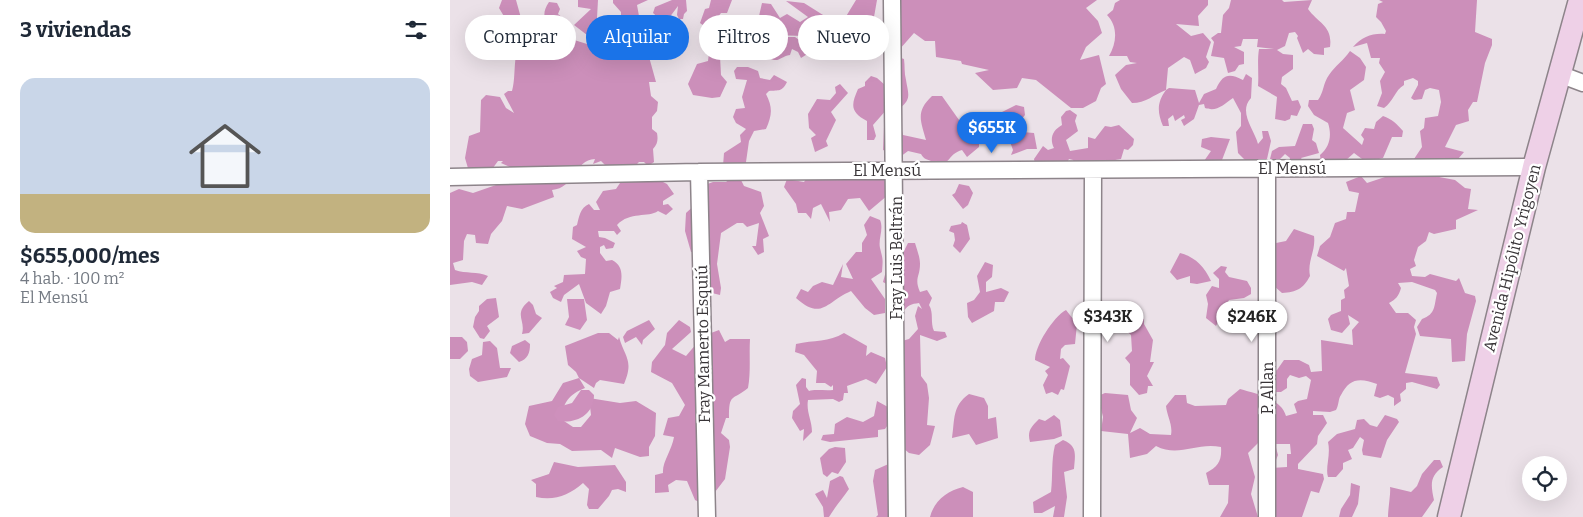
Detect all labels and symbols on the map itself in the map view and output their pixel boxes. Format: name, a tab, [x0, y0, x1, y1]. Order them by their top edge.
pin: $655K	[957, 112, 1027, 154]
street label: El Mensú	[1258, 159, 1326, 178]
street label: El Mensú	[853, 161, 921, 180]
street label: Avenida Hipólito Yrigoyen	[1479, 162, 1545, 354]
street label: Fray Luis Beltrán	[887, 196, 906, 320]
street label: Fray Mamerto Esquiú	[692, 265, 714, 423]
pin: $343K	[1073, 300, 1143, 343]
pin: $246K	[1217, 300, 1287, 343]
street label: P. Allan	[1258, 362, 1277, 415]

